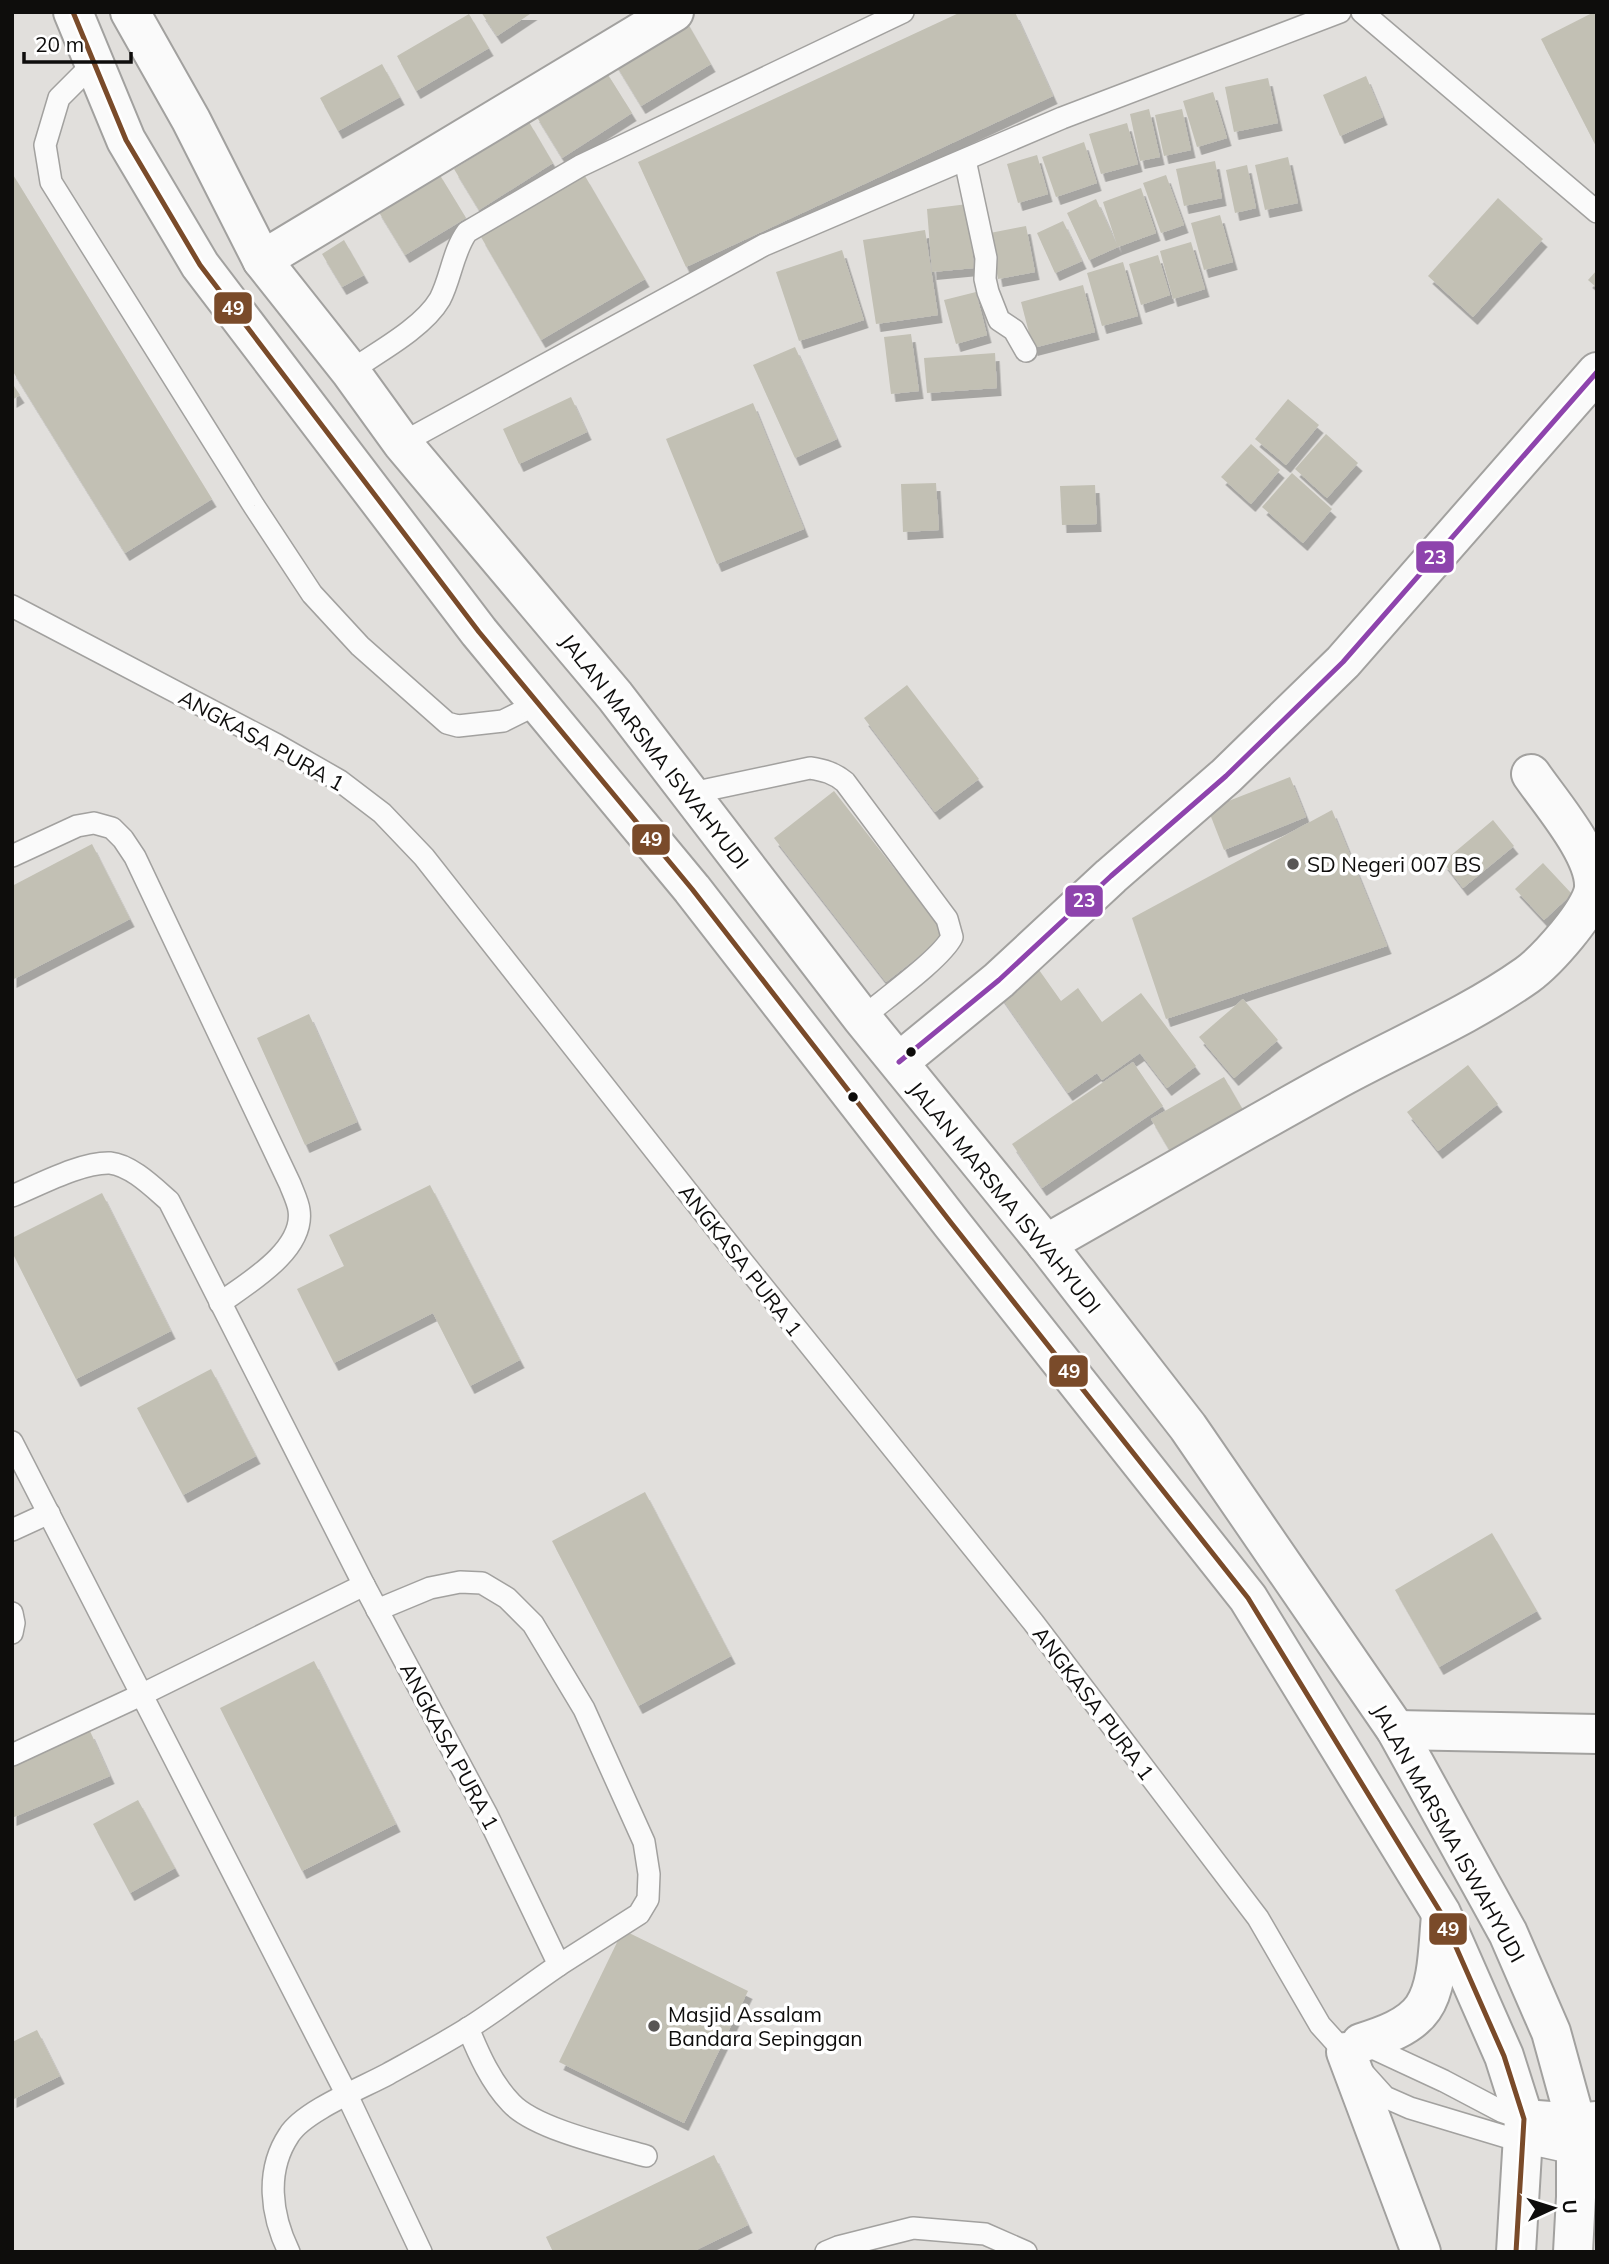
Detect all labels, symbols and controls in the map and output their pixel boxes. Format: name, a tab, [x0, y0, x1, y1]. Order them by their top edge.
scale bar	[24, 21, 131, 65]
text: 20 m	[35, 31, 84, 57]
line badge: 49	[213, 291, 253, 325]
text: 49	[222, 296, 244, 320]
line badge: 23	[1415, 540, 1455, 574]
text: 23	[1424, 545, 1446, 569]
street label: JALAN MARSMA ISWAHYUDI	[555, 628, 755, 874]
street label: ANGKASA PURA 1	[175, 684, 349, 796]
line badge: 49	[631, 823, 671, 856]
text: 49	[640, 827, 662, 851]
place label: SD Negeri 007 BS	[1307, 851, 1481, 877]
marker: SD Negeri 007 BS	[1285, 856, 1301, 872]
line badge: 23	[1064, 884, 1104, 918]
text: 23	[1073, 888, 1095, 912]
unlabelled marker	[904, 1045, 918, 1059]
street label: JALAN MARSMA ISWAHYUDI	[903, 1076, 1107, 1318]
unlabelled marker	[846, 1090, 860, 1104]
street label: ANGKASA PURA 1	[674, 1179, 808, 1341]
line badge: 49	[1048, 1354, 1089, 1388]
text: 49	[1058, 1359, 1080, 1383]
street label: ANGKASA PURA 1	[1028, 1621, 1160, 1785]
street label: ANGKASA PURA 1	[395, 1658, 505, 1834]
street label: JALAN MARSMA ISWAHYUDI	[1367, 1699, 1531, 1967]
line badge: 49	[1428, 1912, 1468, 1946]
text: 49	[1437, 1917, 1459, 1941]
place label: Masjid Assalam Bandara Sepinggan	[668, 2001, 863, 2051]
marker: Masjid Assalam Bandara Sepinggan	[646, 2018, 662, 2034]
north arrow	[1518, 2173, 1588, 2243]
text: U	[1557, 2199, 1582, 2215]

